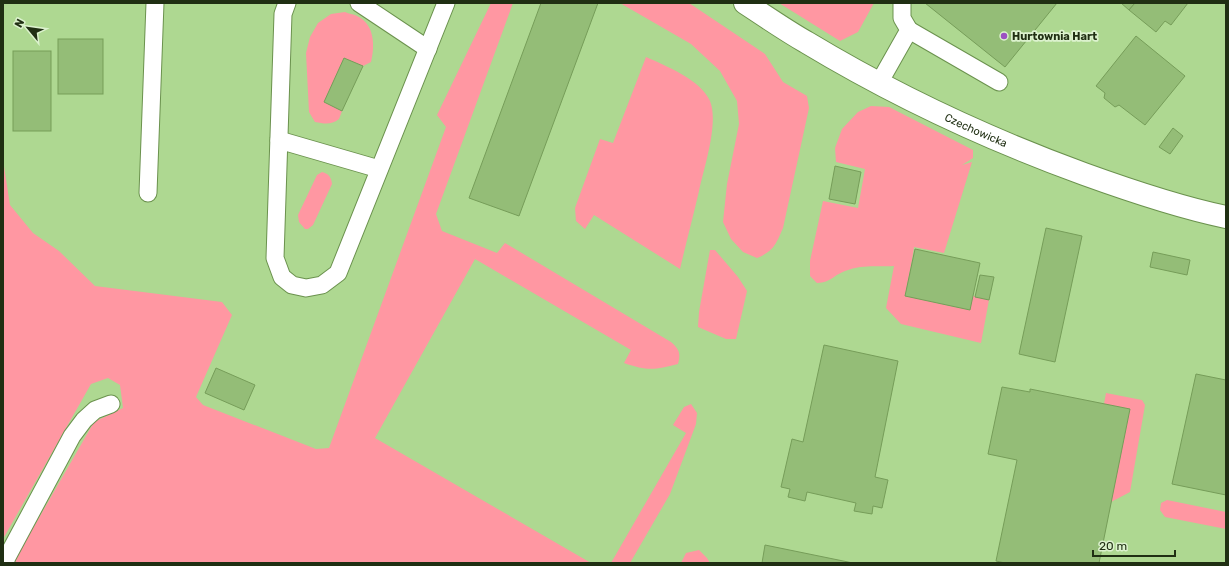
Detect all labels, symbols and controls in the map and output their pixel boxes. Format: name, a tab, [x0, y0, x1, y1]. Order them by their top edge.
north arrow	[8, 8, 48, 48]
text: N	[12, 17, 27, 30]
place label: Hurtownia Hart	[1012, 30, 1097, 43]
marker: Hurtownia Hart	[999, 31, 1009, 41]
street label: Czechowicka	[943, 110, 1009, 150]
scale bar	[1093, 532, 1175, 558]
text: 20 m	[1099, 539, 1127, 553]

